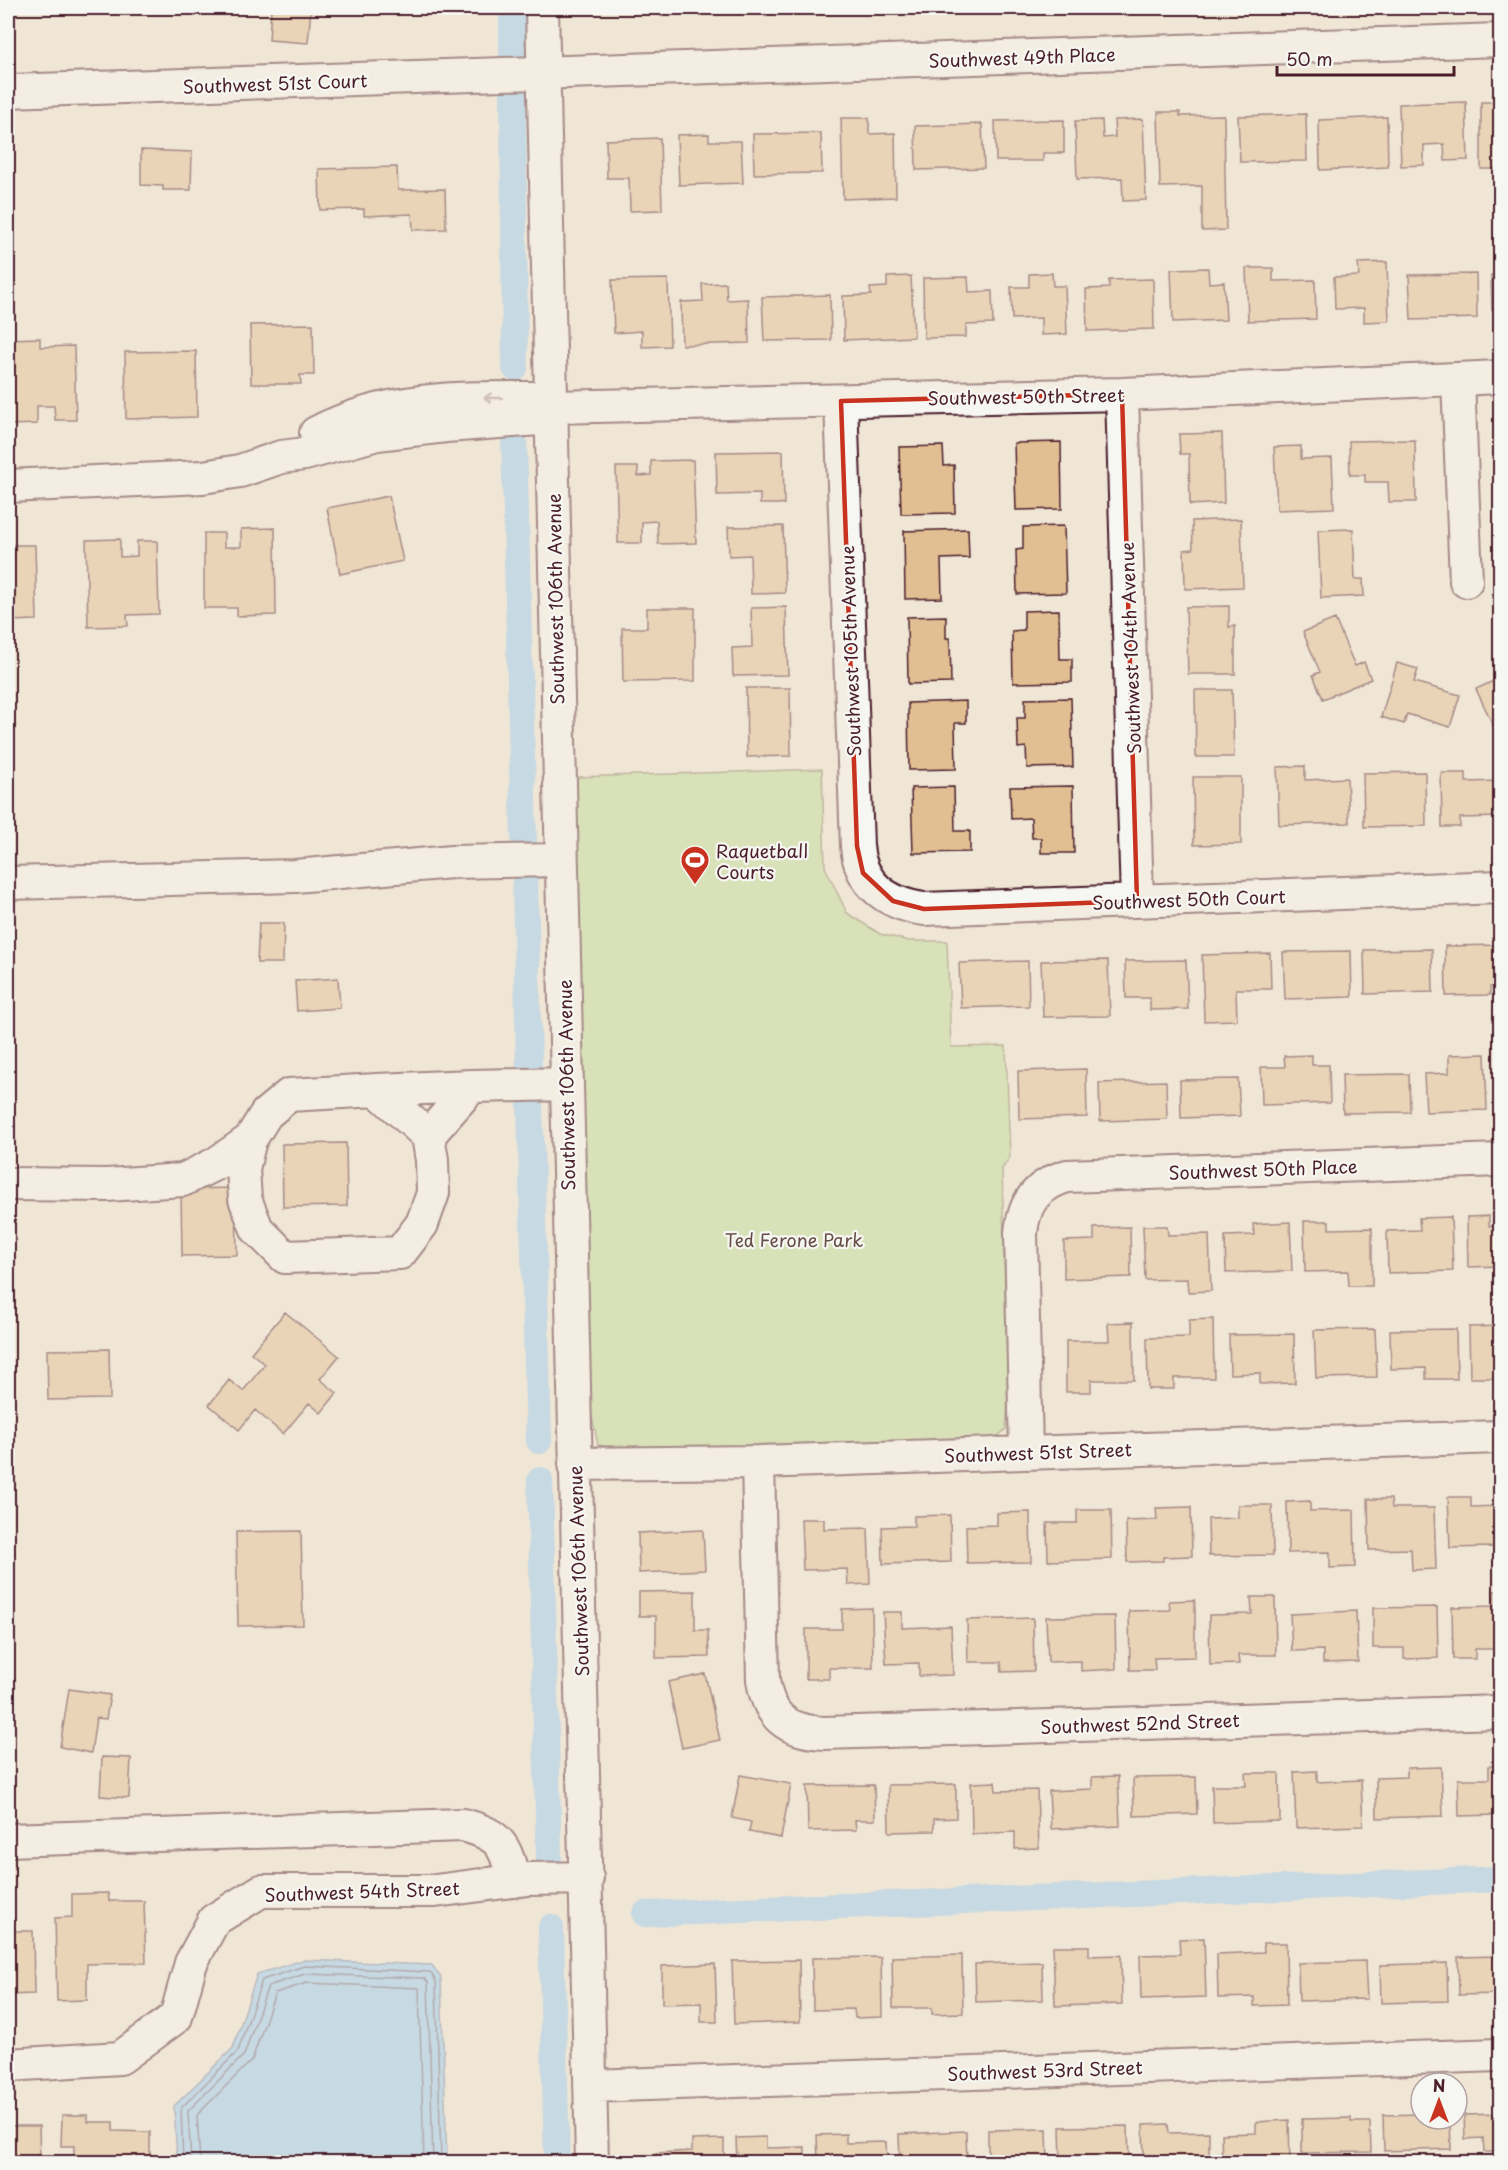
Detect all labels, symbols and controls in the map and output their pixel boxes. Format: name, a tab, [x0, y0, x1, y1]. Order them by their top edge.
scale bar	[1277, 39, 1454, 77]
street label: Southwest 49th Place	[928, 40, 1116, 74]
text: 50 m	[1286, 45, 1333, 72]
street label: Southwest 51st Court	[182, 66, 368, 100]
street label: Southwest 50th Street	[927, 381, 1125, 411]
one-way arrow	[483, 392, 503, 404]
street label: Southwest 106th Avenue	[540, 493, 570, 705]
street label: Southwest 104th Avenue	[1113, 542, 1147, 754]
street label: Southwest 105th Avenue	[833, 545, 867, 757]
place label: Raquetball Courts	[716, 837, 808, 885]
sports icon: Raquetball Courts	[679, 844, 711, 886]
street label: Southwest 50th Court	[1092, 882, 1286, 916]
street label: Southwest 106th Avenue	[551, 979, 581, 1191]
street label: Southwest 50th Place	[1168, 1152, 1358, 1186]
park label: Ted Ferone Park	[725, 1226, 863, 1253]
street label: Southwest 51st Street	[944, 1435, 1132, 1469]
street label: Southwest 106th Avenue	[561, 1465, 595, 1677]
street label: Southwest 52nd Street	[1040, 1706, 1240, 1740]
street label: Southwest 54th Street	[264, 1874, 460, 1908]
street label: Southwest 53rd Street	[947, 2053, 1143, 2087]
north arrow	[1409, 2071, 1469, 2131]
text: N	[1433, 2073, 1445, 2097]

